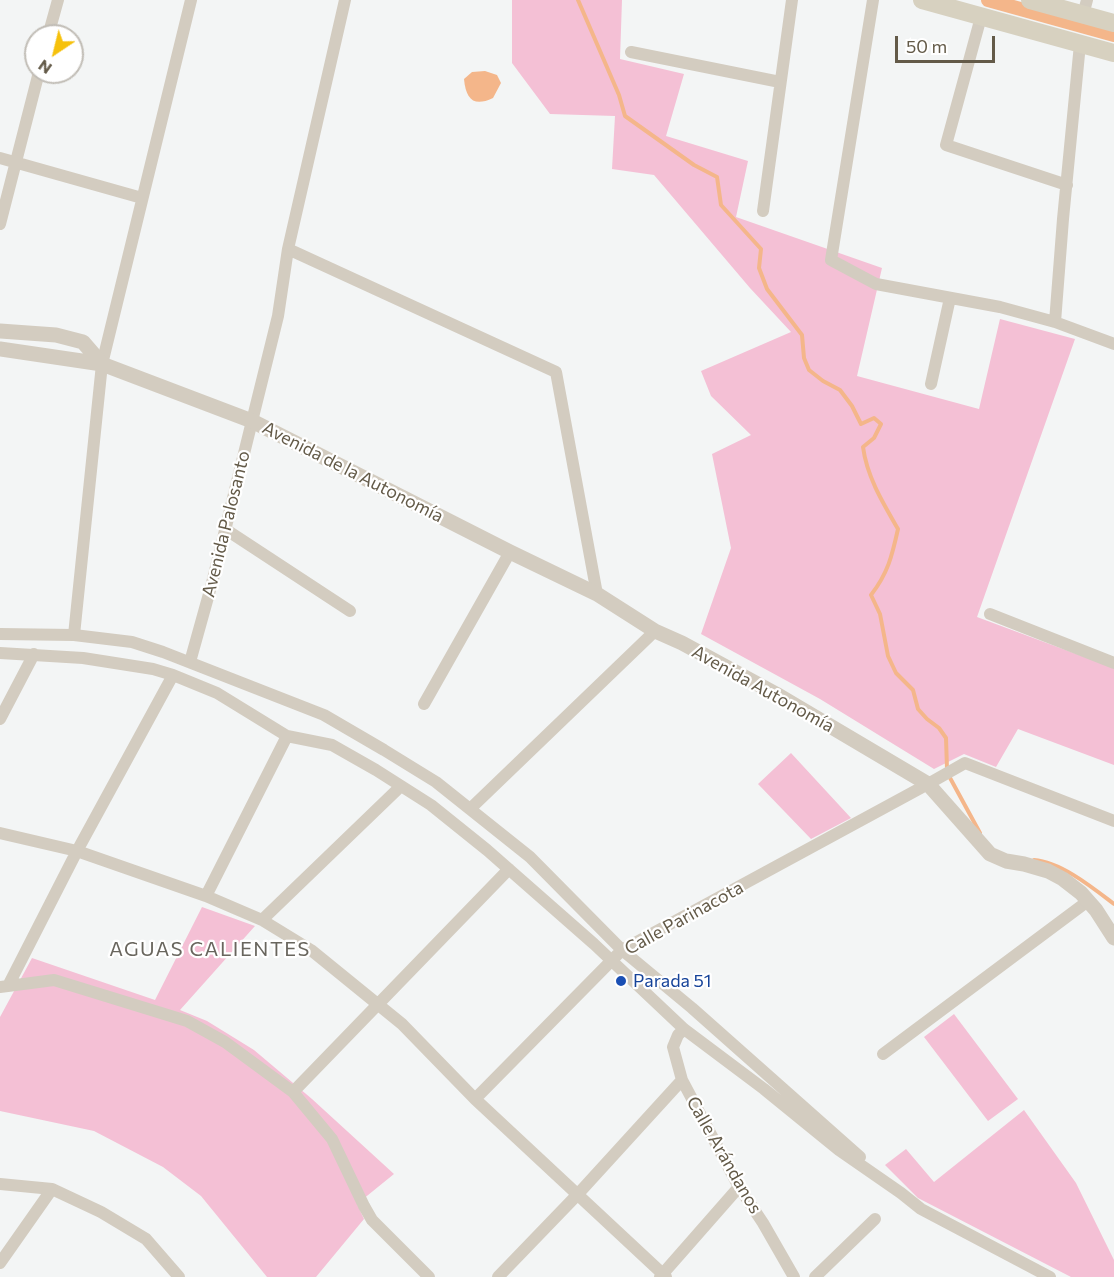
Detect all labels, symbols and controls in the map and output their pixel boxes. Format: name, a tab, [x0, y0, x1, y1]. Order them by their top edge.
north arrow	[24, 24, 84, 84]
scale bar	[898, 24, 998, 62]
text: 50 m	[906, 35, 947, 57]
text: N	[34, 56, 55, 79]
street label: Avenida de la Autonomía	[259, 417, 447, 527]
street label: Avenida Palosanto	[197, 449, 255, 599]
street label: Avenida Autonomía	[688, 641, 838, 737]
street label: Calle Parinacota	[621, 876, 747, 960]
district label: AGUAS CALIENTES	[109, 937, 311, 961]
place label: Parada 51	[633, 970, 711, 992]
marker: Parada 51	[614, 974, 628, 988]
street label: Calle Arándanos	[682, 1093, 766, 1217]

